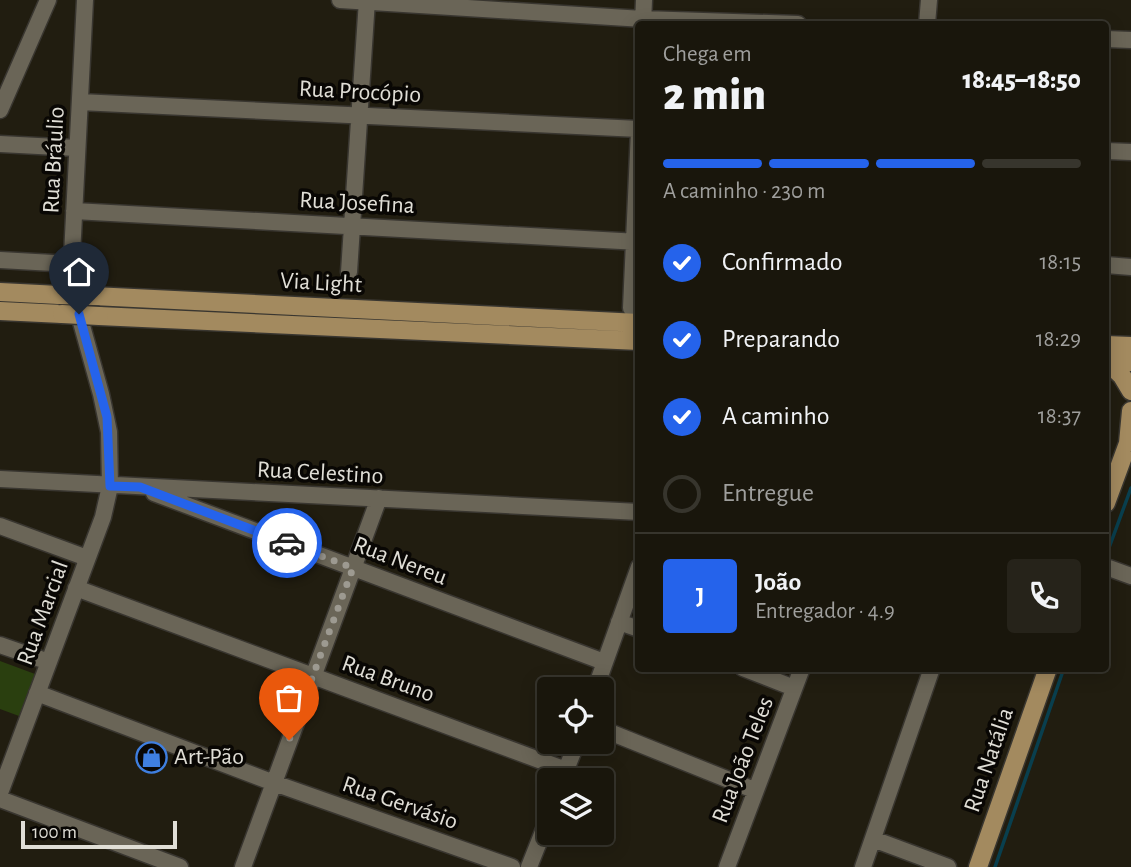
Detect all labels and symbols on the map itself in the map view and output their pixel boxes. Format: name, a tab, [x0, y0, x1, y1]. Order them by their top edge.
street label: Rua Procópio	[298, 77, 422, 107]
street label: Rua Bráulio	[39, 106, 69, 214]
street label: Rua Josefina	[299, 188, 415, 218]
pin	[49, 242, 109, 314]
street label: Via Light	[279, 269, 363, 297]
street label: Rua Celestino	[256, 458, 384, 488]
courier	[252, 508, 322, 578]
street label: Rua Nereu	[350, 532, 450, 590]
street label: Rua Marcial	[13, 557, 73, 669]
street label: Rua Bruno	[338, 651, 438, 707]
pin	[259, 668, 319, 740]
street label: Rua João Teles	[708, 694, 778, 826]
street label: Rua Natália	[960, 705, 1018, 815]
shop icon: Art-Pão	[134, 740, 168, 774]
place label: Art-Pão	[174, 745, 244, 769]
street label: Rua Gervásio	[339, 772, 461, 834]
scale bar	[21, 818, 177, 850]

